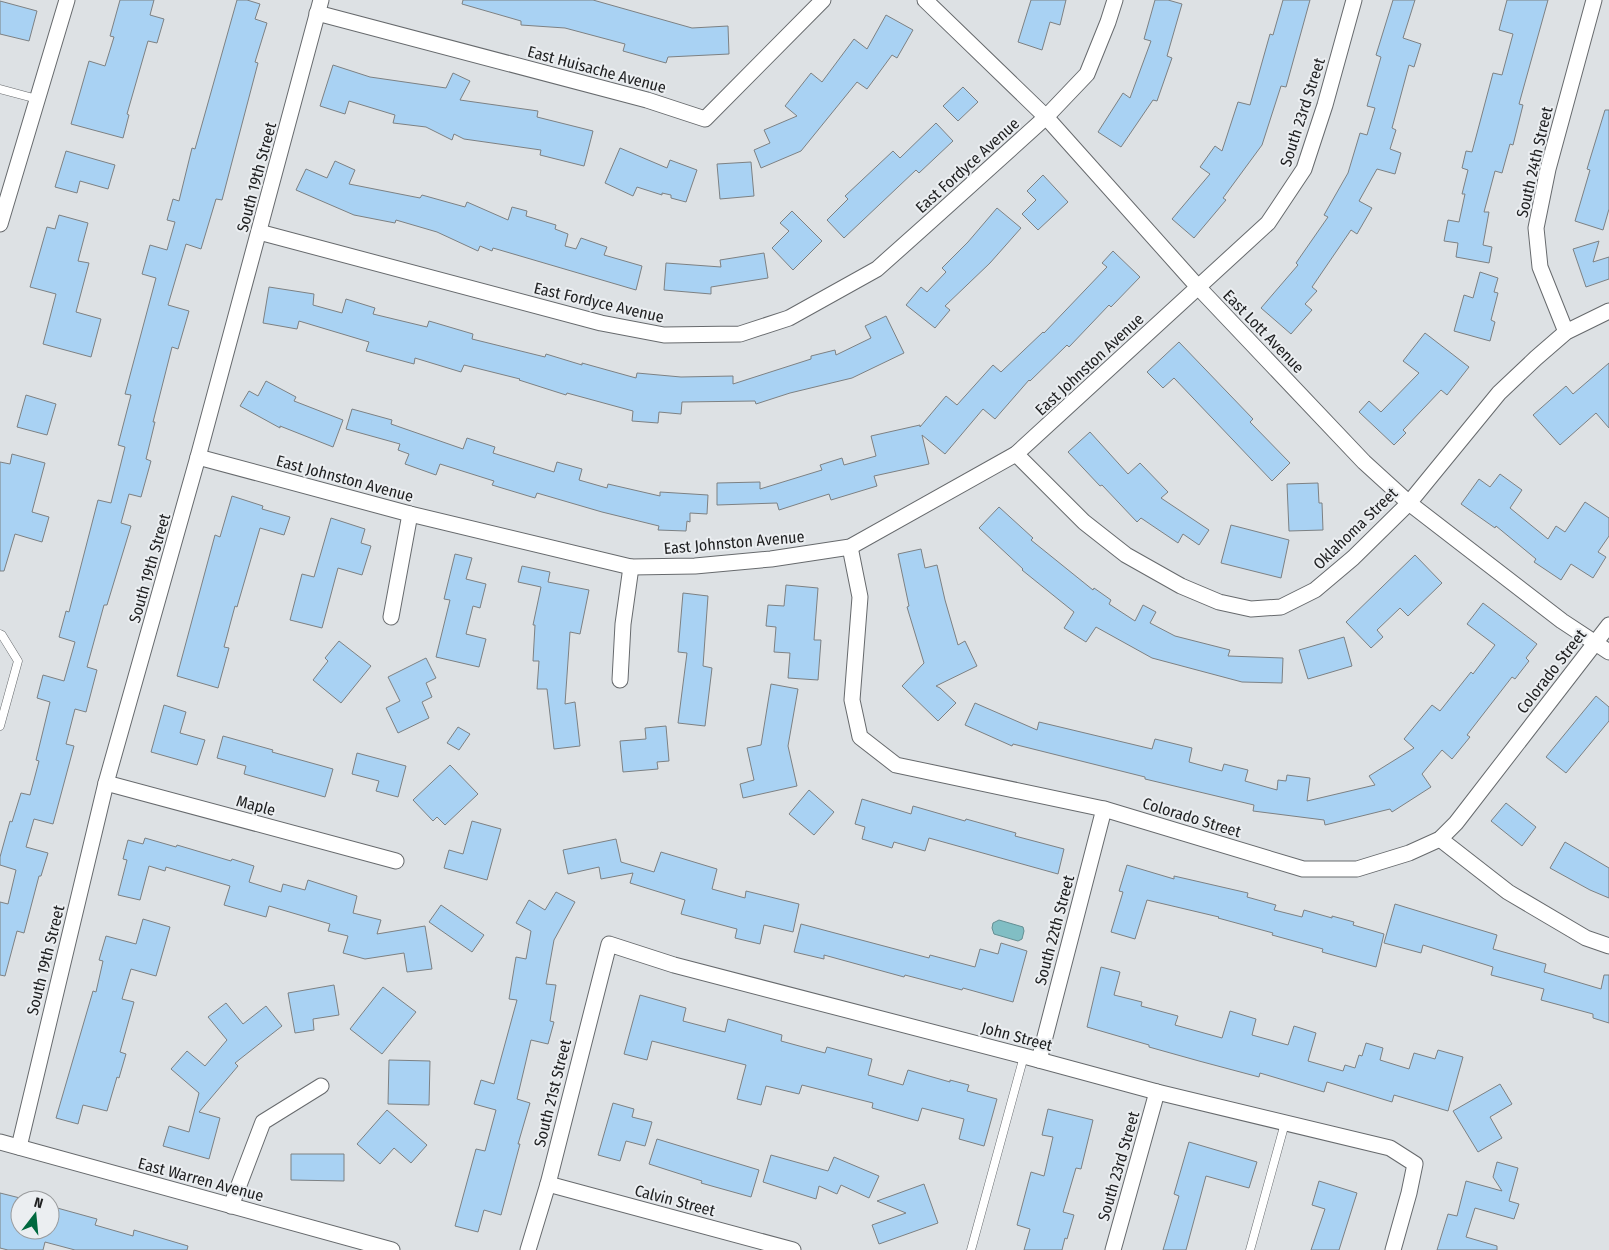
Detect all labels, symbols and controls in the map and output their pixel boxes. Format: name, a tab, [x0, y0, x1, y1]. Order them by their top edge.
street label: East Huisache Avenue	[526, 42, 668, 97]
street label: South 23rd Street	[1276, 55, 1329, 169]
street label: South 24th Street	[1512, 104, 1557, 219]
street label: East Fordyce Avenue	[912, 114, 1023, 217]
street label: South 19th Street	[233, 119, 280, 234]
street label: East Fordyce Avenue	[532, 278, 666, 327]
street label: East Lott Avenue	[1219, 286, 1308, 377]
street label: East Johnston Avenue	[1031, 309, 1147, 419]
street label: East Johnston Avenue	[274, 451, 416, 506]
street label: Oklahoma Street	[1309, 483, 1402, 573]
street label: South 19th Street	[125, 511, 174, 625]
street label: East Johnston Avenue	[663, 527, 805, 558]
street label: Colorado Street	[1513, 625, 1591, 717]
street label: Maple	[234, 791, 278, 820]
street label: Colorado Street	[1140, 794, 1244, 842]
street label: South 22th Street	[1031, 872, 1078, 987]
street label: South 19th Street	[23, 902, 69, 1017]
street label: John Street	[979, 1018, 1055, 1055]
street label: South 21st Street	[530, 1037, 575, 1149]
street label: South 23rd Street	[1094, 1108, 1143, 1223]
street label: East Warren Avenue	[136, 1154, 266, 1205]
street label: Calvin Street	[633, 1181, 718, 1221]
north arrow	[10, 1190, 60, 1240]
text: N	[32, 1194, 45, 1212]

